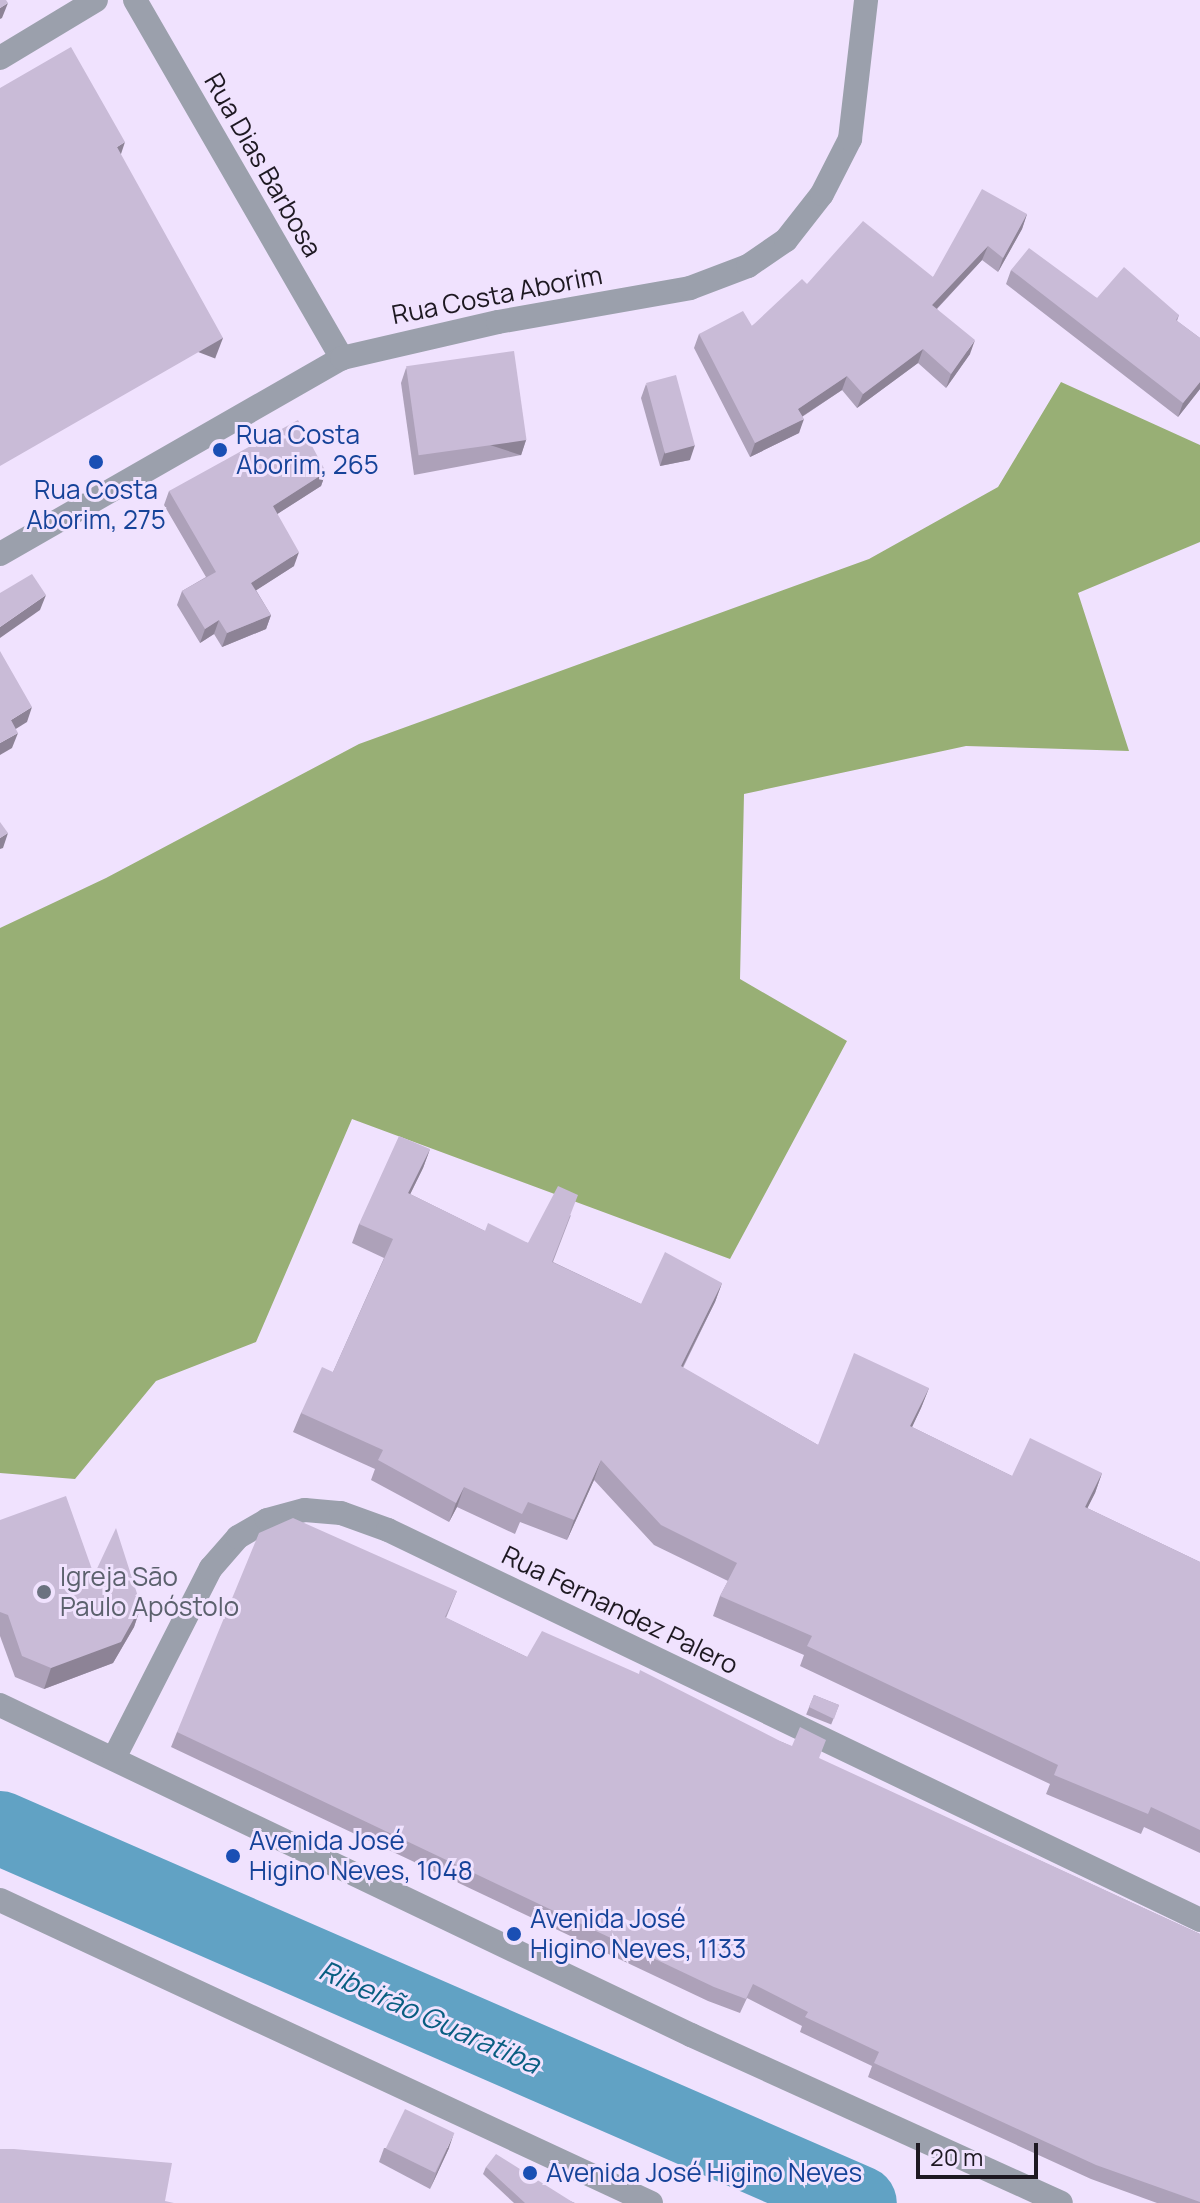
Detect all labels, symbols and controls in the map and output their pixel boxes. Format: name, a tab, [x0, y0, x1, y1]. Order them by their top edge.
street label: Rua Dias Barbosa	[198, 68, 328, 262]
street label: Rua Costa Aborim	[389, 259, 605, 331]
place label: Rua Costa Aborim, 265	[236, 419, 379, 480]
marker: Rua Costa Aborim, 265	[211, 441, 229, 459]
marker: Rua Costa Aborim, 275	[87, 453, 105, 471]
place label: Rua Costa Aborim, 275	[26, 474, 166, 536]
street label: Rua Fernandez Palero	[497, 1539, 743, 1681]
place label: Igreja São Paulo Apóstolo	[60, 1561, 239, 1622]
marker: Igreja São Paulo Apóstolo	[35, 1583, 53, 1601]
place label: Avenida José Higino Neves, 1048	[249, 1825, 473, 1886]
marker: Avenida José Higino Neves, 1048	[224, 1847, 242, 1865]
place label: Avenida José Higino Neves, 1133	[530, 1903, 746, 1964]
marker: Avenida José Higino Neves, 1133	[505, 1925, 523, 1943]
water label: Ribeirão Guaratiba	[315, 1952, 545, 2080]
scale bar	[920, 2127, 1042, 2177]
text: 20 m	[930, 2140, 983, 2173]
place label: Avenida José Higino Neves	[546, 2157, 862, 2189]
marker: Avenida José Higino Neves	[521, 2164, 539, 2182]

